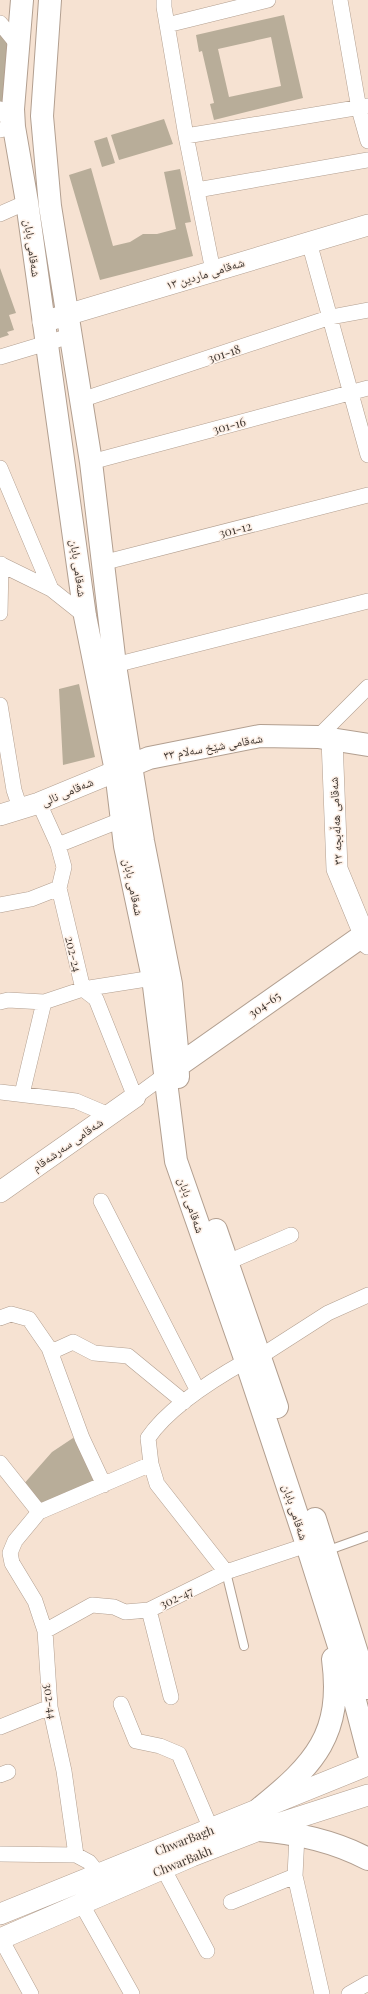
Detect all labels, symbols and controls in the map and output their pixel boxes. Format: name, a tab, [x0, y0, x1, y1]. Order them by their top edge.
street label: شەقامی بابان	[21, 218, 45, 278]
street label: شەقامی ماردین ١٣	[164, 253, 246, 293]
street label: 301-18	[206, 340, 242, 366]
street label: 301-16	[211, 413, 247, 437]
street label: 301-12	[217, 517, 253, 541]
street label: شەقامی بابان	[67, 538, 91, 598]
street label: شەقامی شێخ سەلام ٣٣	[162, 729, 264, 764]
street label: شەقامی نالی	[38, 773, 96, 809]
street label: شەقامی هەڵەبجە ٣٢	[325, 776, 346, 865]
street label: شەقامی بابان	[120, 857, 148, 917]
street label: 202-24	[62, 934, 86, 974]
street label: 304-65	[245, 987, 283, 1021]
street label: شەقامی سەرشەقام	[28, 1113, 106, 1175]
street label: شەقامی بابان	[175, 1175, 209, 1235]
street label: شەقامی بابان	[279, 1482, 313, 1542]
street label: 302-47	[157, 1582, 195, 1612]
street label: 302-44	[41, 1682, 61, 1720]
street label: ChwarBagh	[152, 1821, 216, 1859]
street label: ChwarBakh	[150, 1842, 214, 1880]

